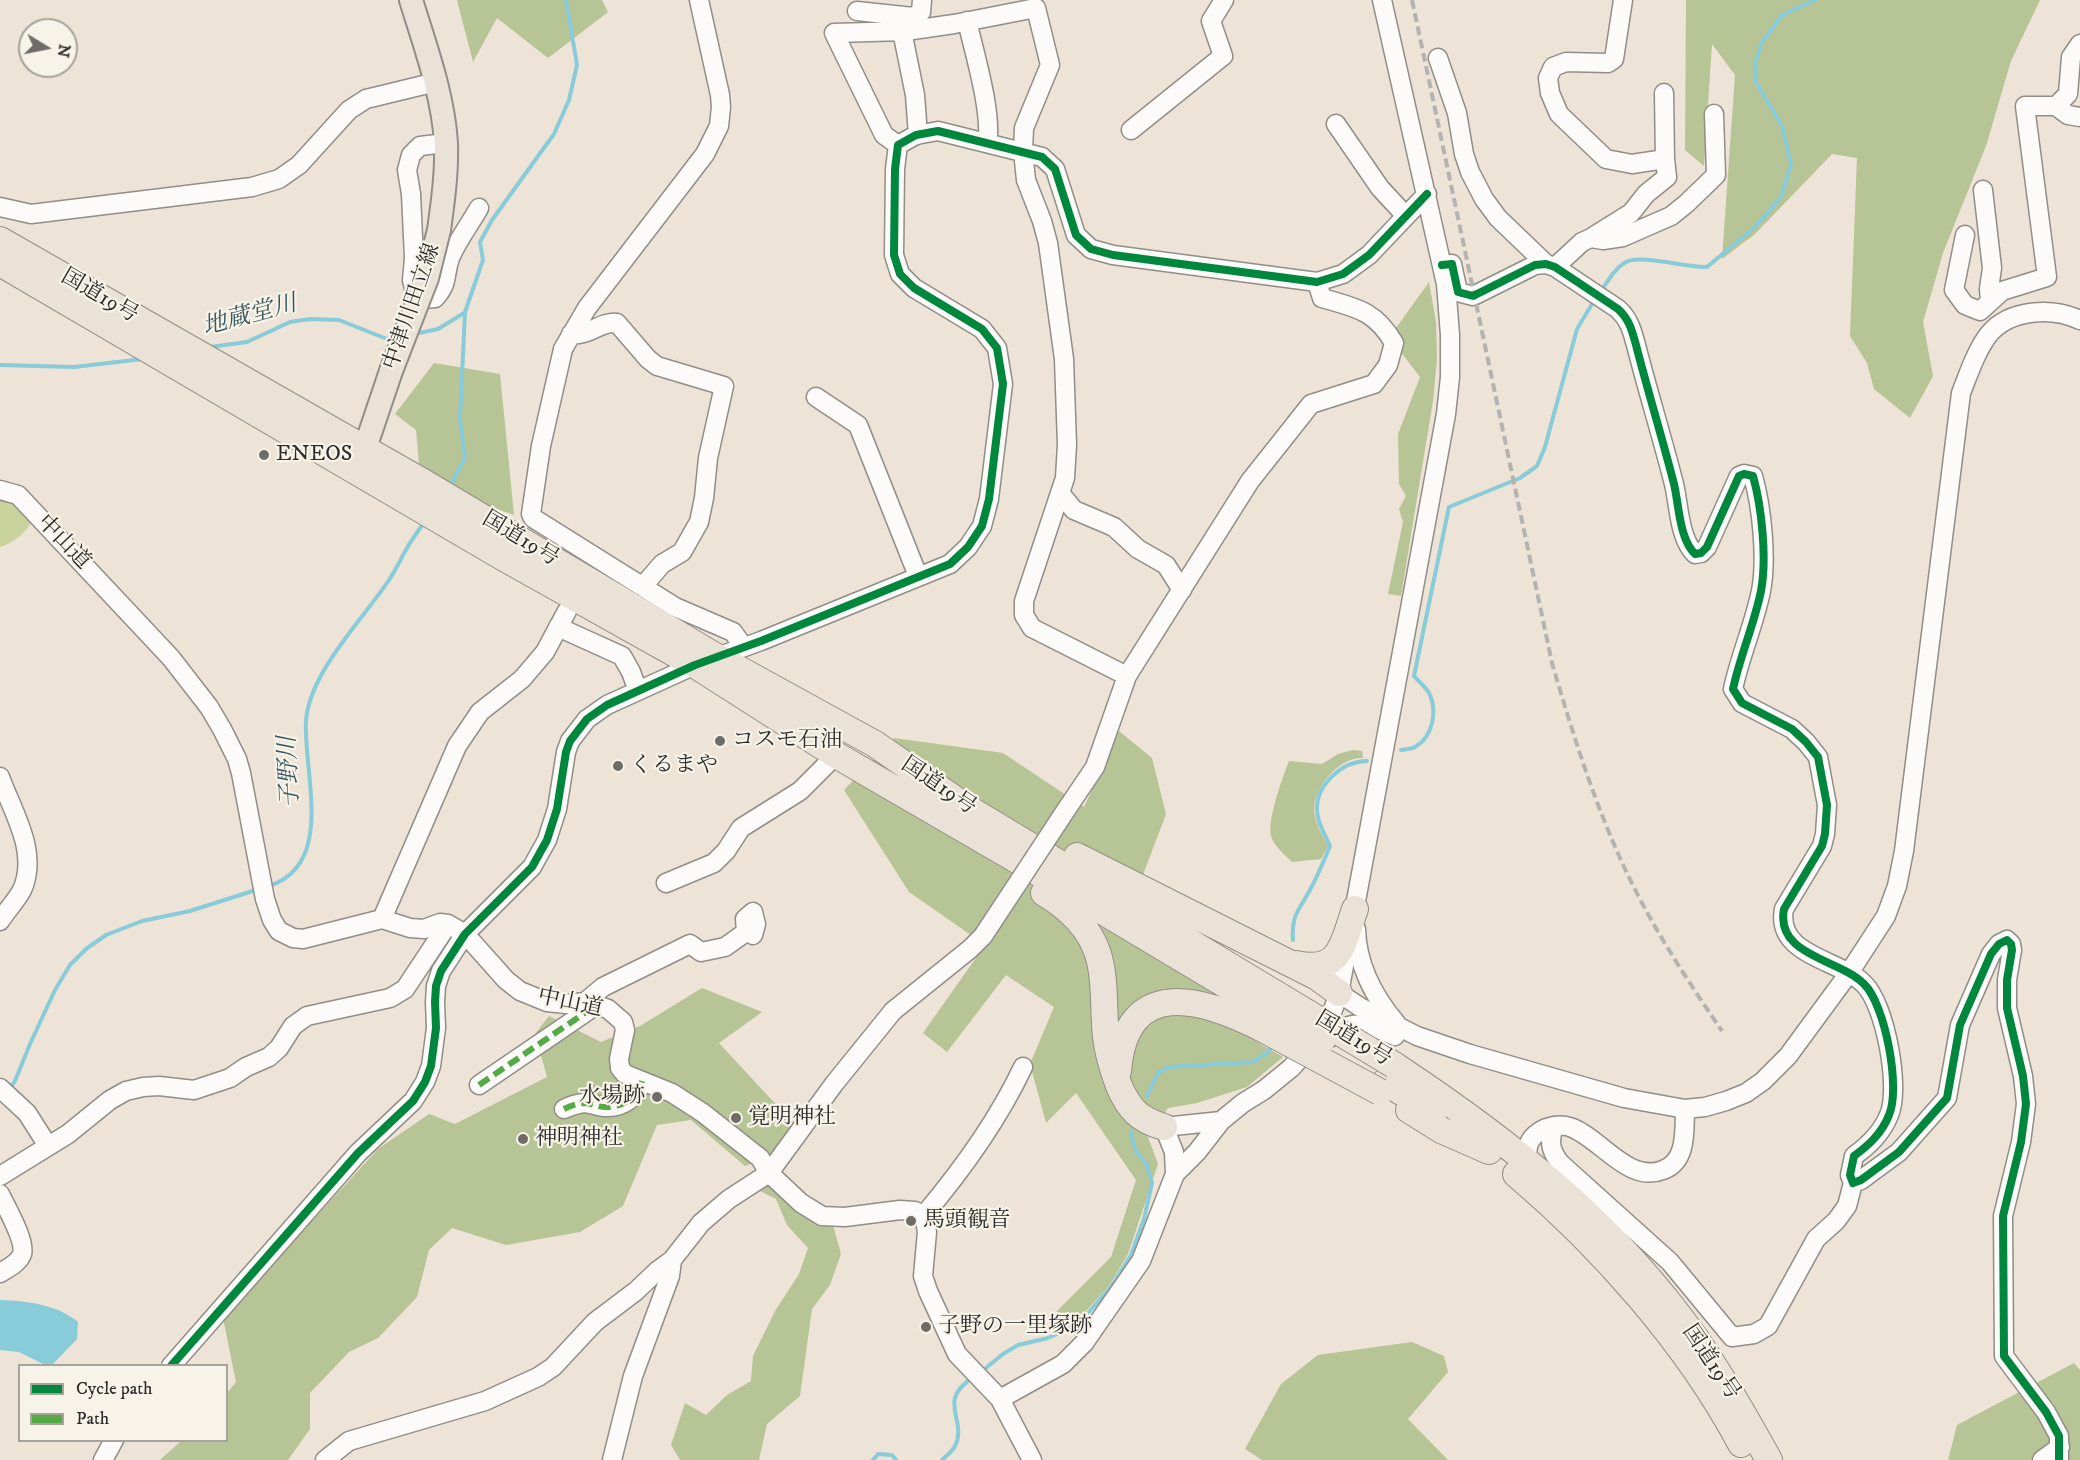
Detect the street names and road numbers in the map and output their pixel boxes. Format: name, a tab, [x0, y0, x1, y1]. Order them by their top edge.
street label: 中津川田立線	[379, 240, 447, 374]
street label: 国道19号	[56, 264, 142, 330]
street label: 国道19号	[477, 507, 563, 573]
street label: 中山道	[31, 510, 95, 576]
street label: 国道19号	[895, 752, 981, 822]
street label: 中山道	[535, 984, 605, 1024]
street label: 国道19号	[1310, 1007, 1396, 1073]
street label: 国道19号	[1675, 1320, 1745, 1406]

